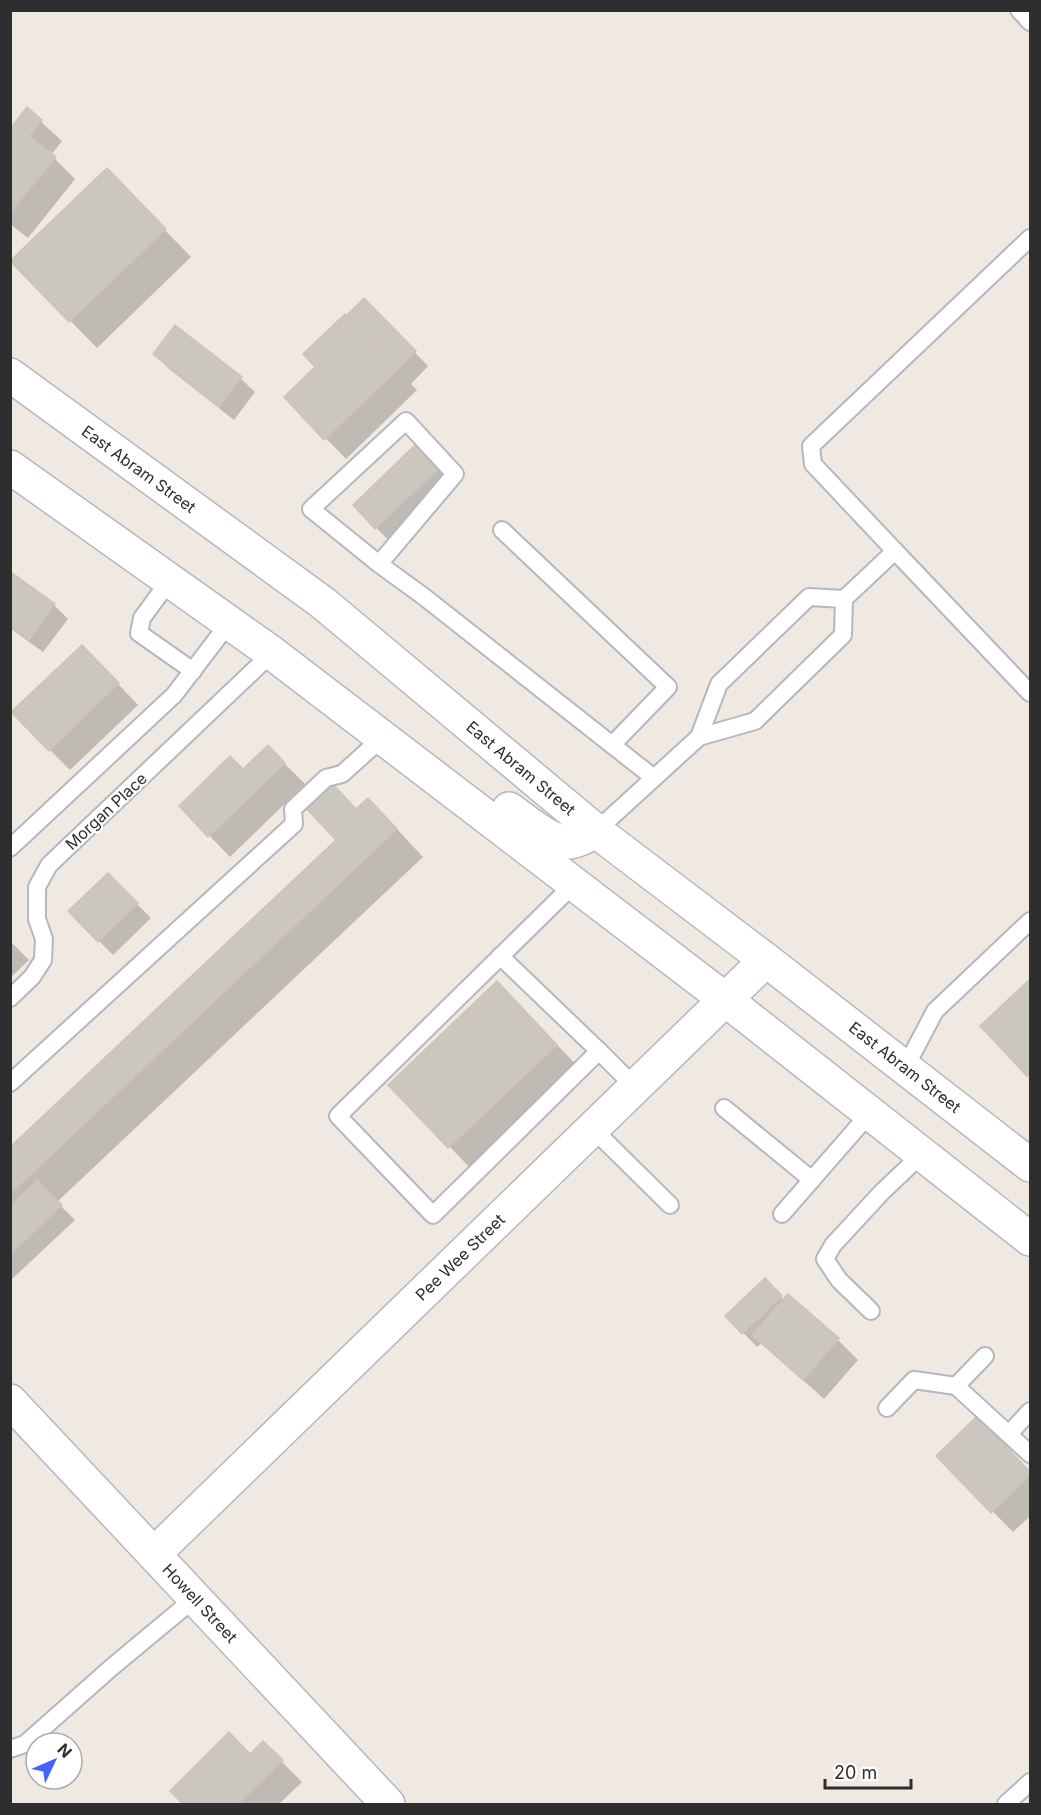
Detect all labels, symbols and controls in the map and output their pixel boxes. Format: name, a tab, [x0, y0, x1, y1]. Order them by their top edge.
street label: East Abram Street	[78, 421, 200, 517]
street label: East Abram Street	[462, 717, 580, 819]
street label: Morgan Place	[61, 768, 151, 854]
street label: East Abram Street	[845, 1017, 965, 1117]
street label: Pee Wee Street	[411, 1209, 509, 1305]
street label: Howell Street	[158, 1559, 242, 1647]
north arrow	[24, 1731, 84, 1791]
text: N	[53, 1739, 76, 1762]
scale bar	[825, 1752, 910, 1790]
text: 20 m	[834, 1762, 877, 1783]

